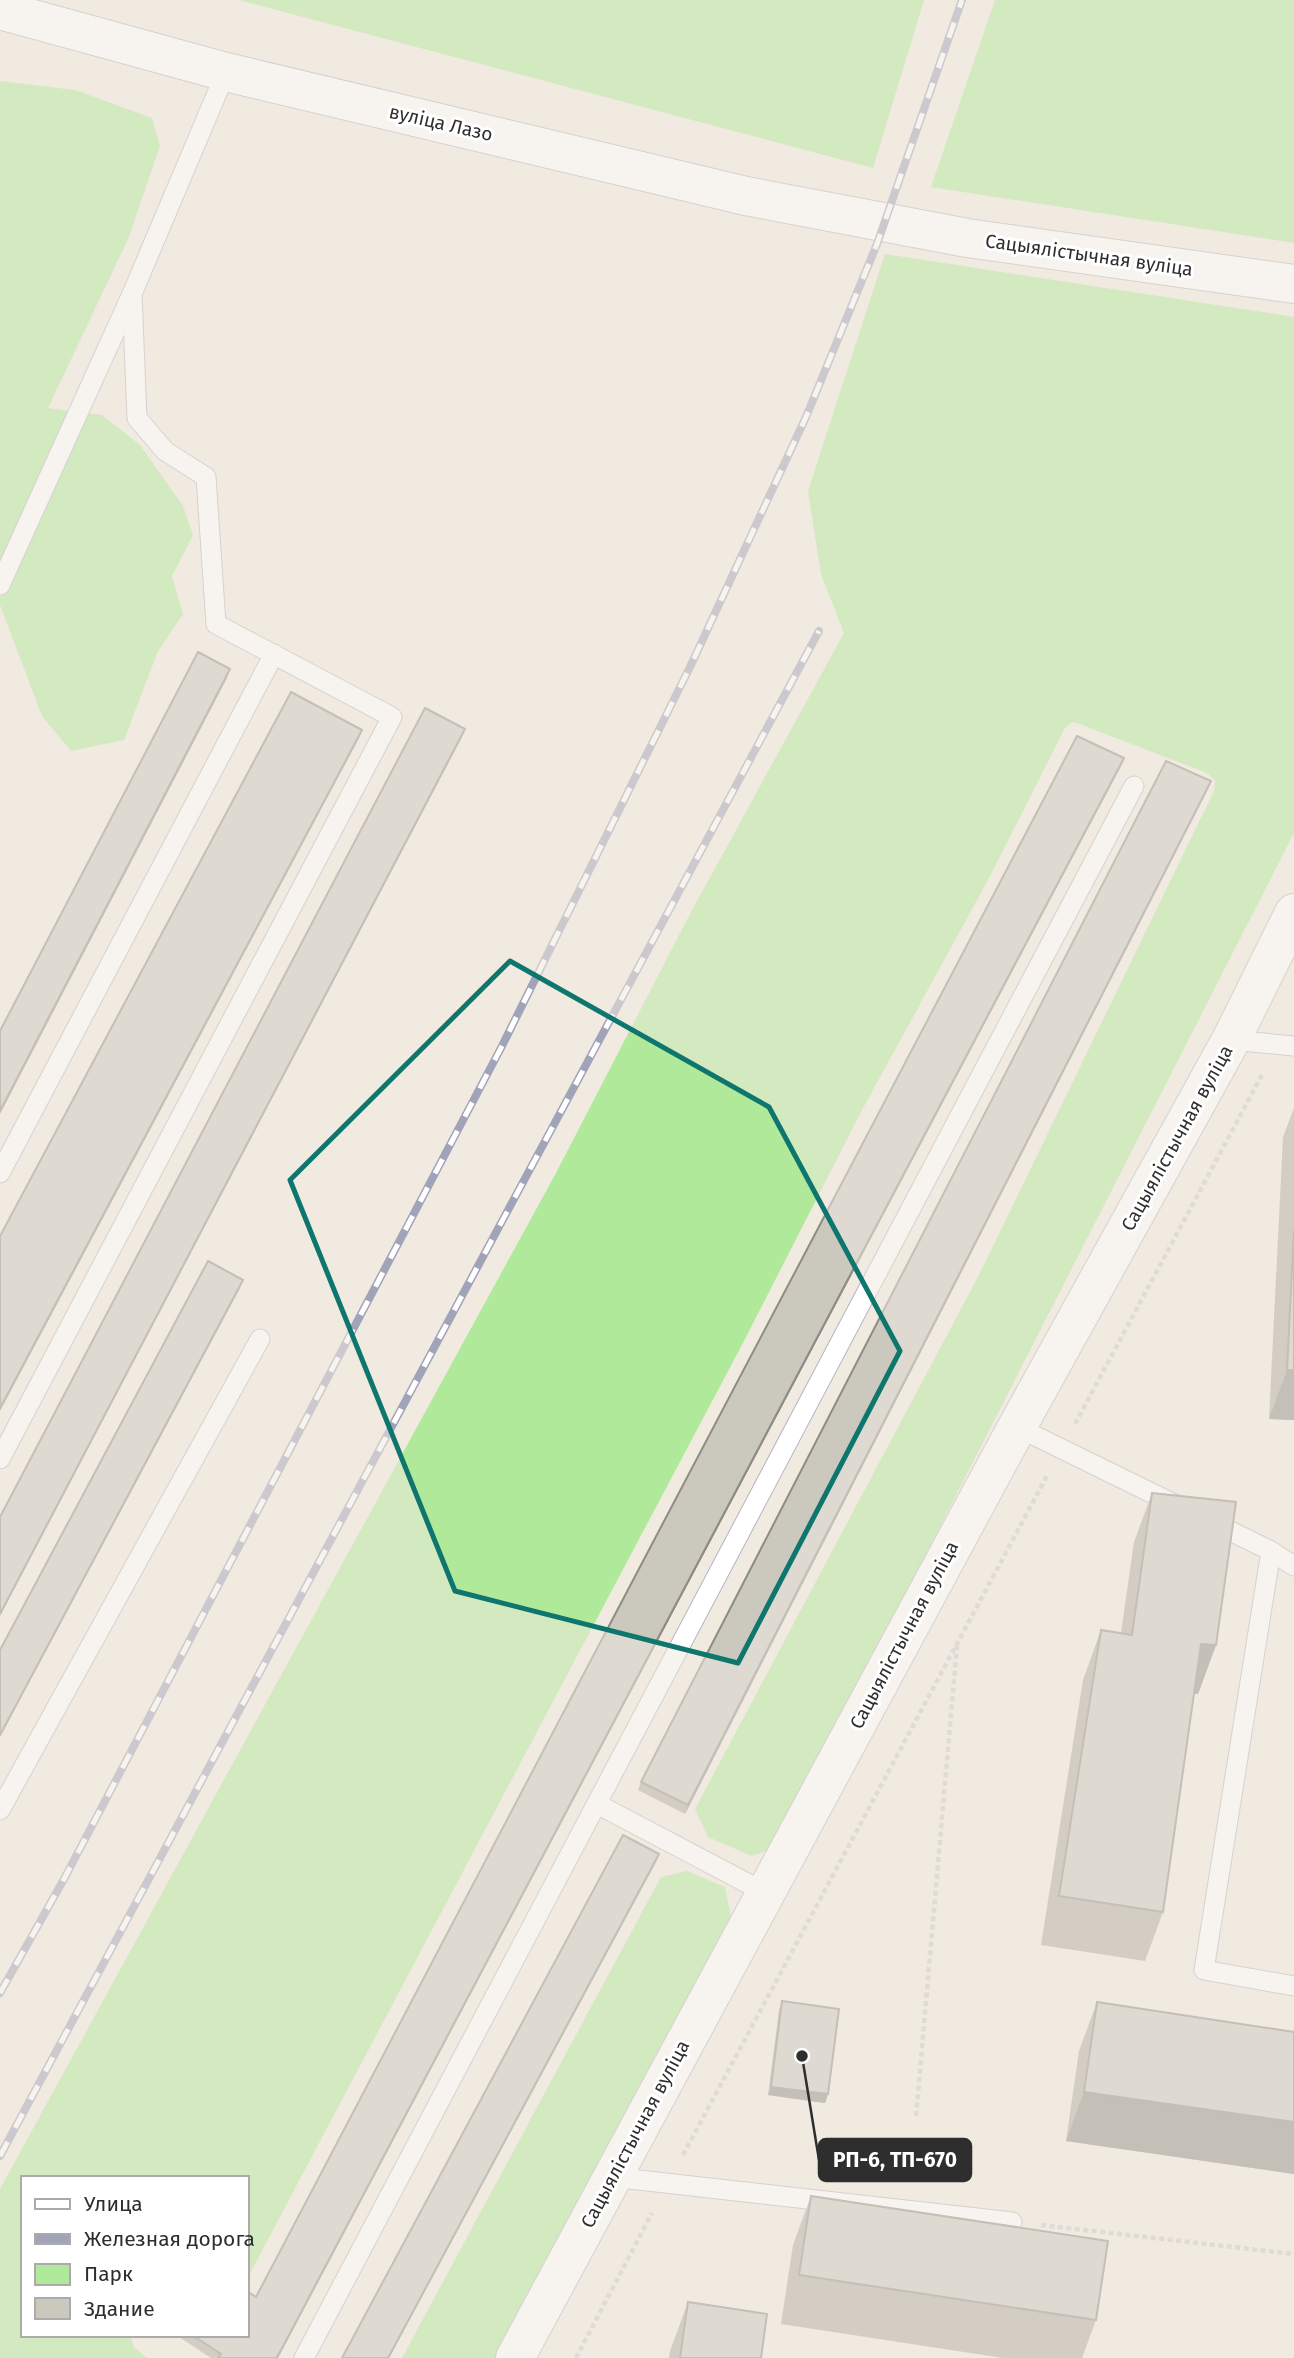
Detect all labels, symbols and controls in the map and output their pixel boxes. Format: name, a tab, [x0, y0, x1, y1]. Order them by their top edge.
street label: вуліца Лазо	[387, 100, 495, 146]
street label: Сацыялістычная вуліца	[984, 229, 1194, 281]
street label: Сацыялістычная вуліца	[1116, 1041, 1238, 1235]
street label: Сацыялістычная вуліца	[845, 1537, 963, 1733]
street label: Сацыялістычная вуліца	[576, 2036, 694, 2232]
callout: РП-6, ТП-670	[819, 2139, 971, 2181]
text: РП-6, ТП-670	[833, 2147, 957, 2173]
legend	[21, 2176, 248, 2337]
text: Улица	[84, 2191, 143, 2217]
text: Железная дорога	[84, 2226, 255, 2252]
text: Парк	[84, 2261, 133, 2287]
text: Здание	[84, 2296, 155, 2322]

